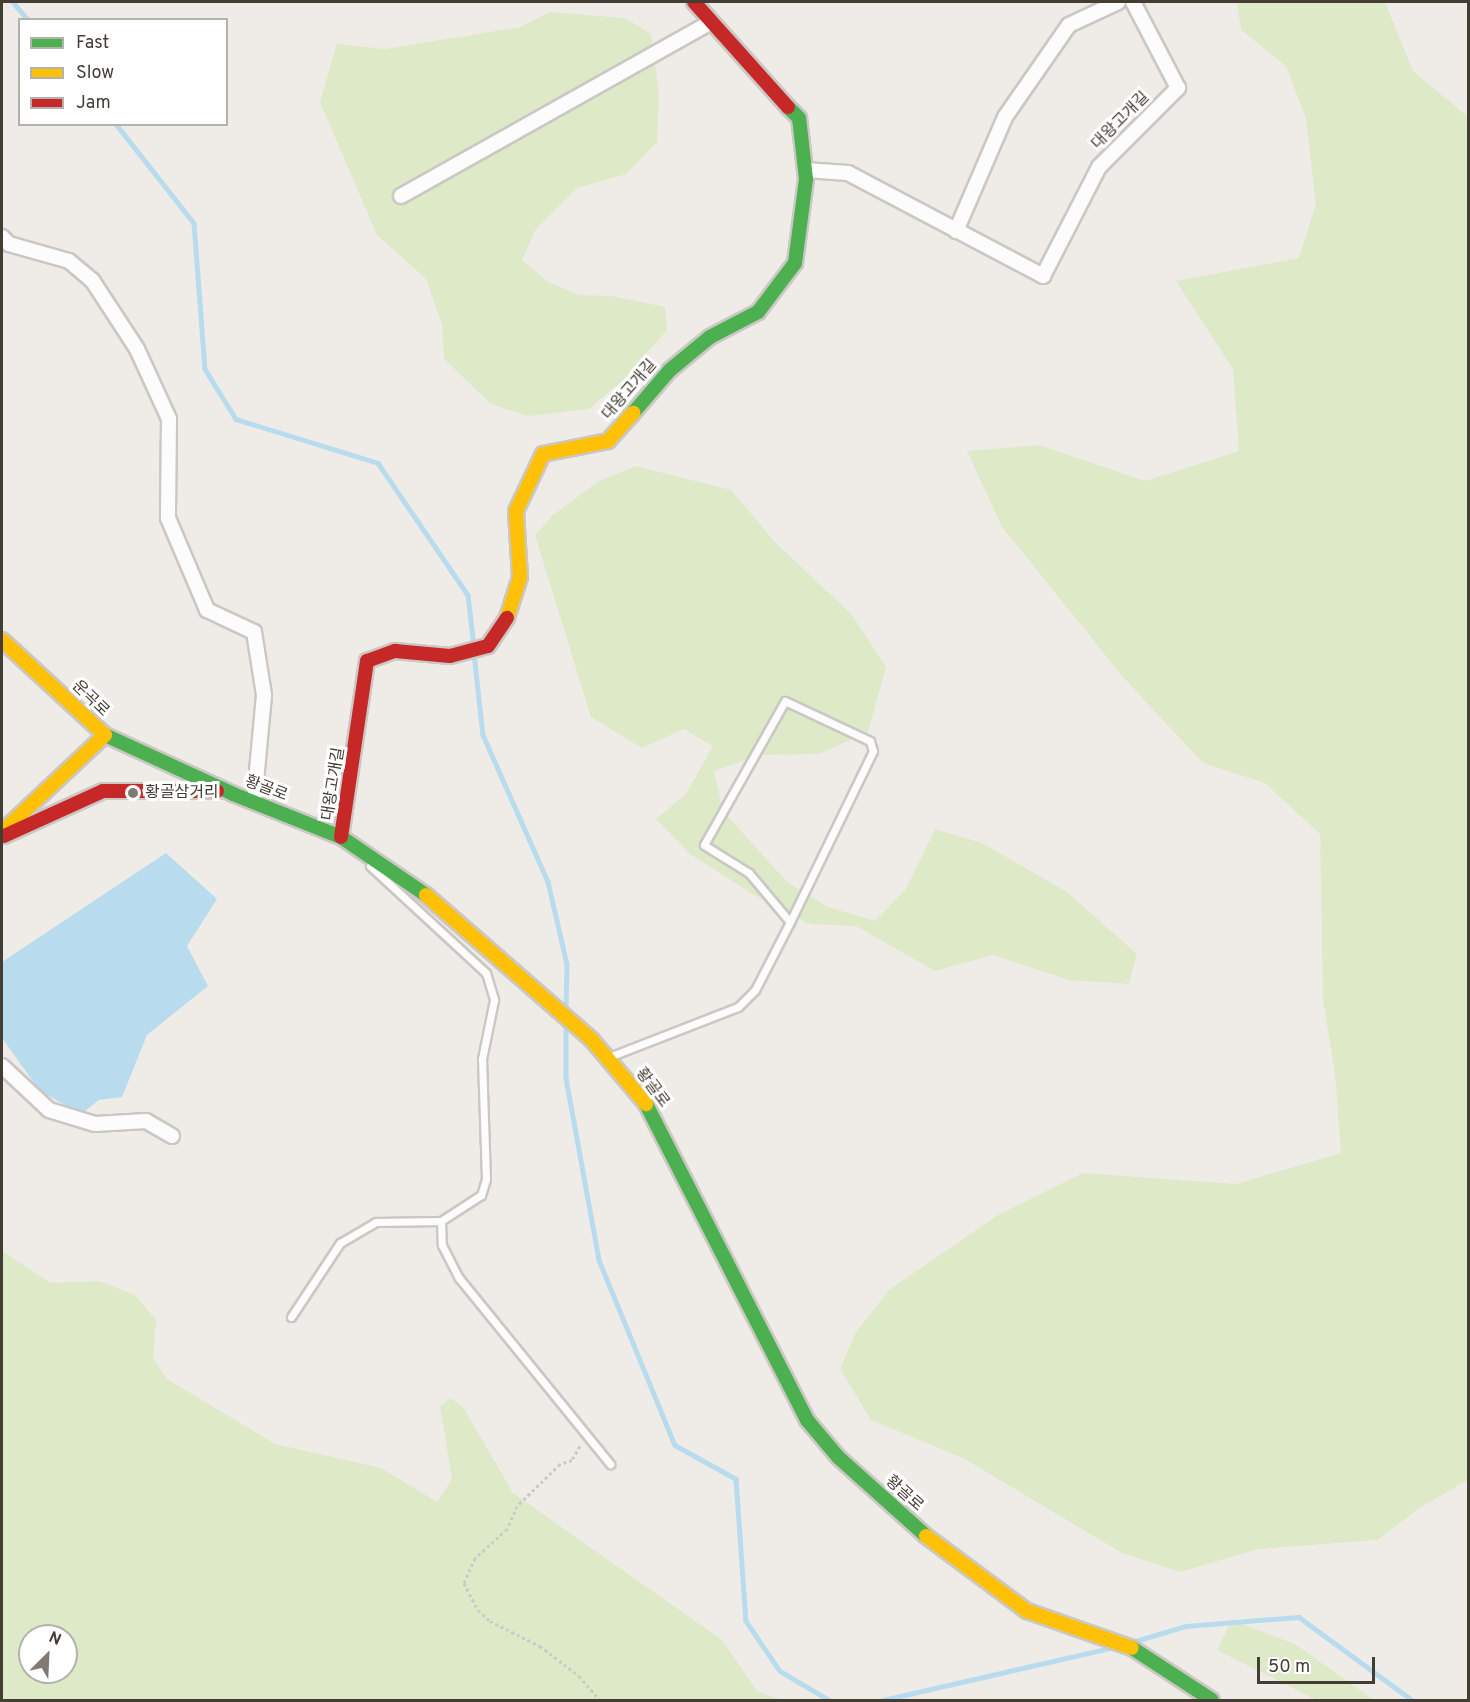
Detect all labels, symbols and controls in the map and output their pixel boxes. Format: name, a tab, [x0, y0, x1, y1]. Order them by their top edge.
legend	[18, 18, 228, 126]
text: Fast	[76, 32, 109, 55]
text: Slow	[76, 62, 114, 85]
street label: 대왕고개길	[1088, 88, 1154, 154]
text: Jam	[76, 92, 111, 115]
street label: 대왕고개길	[599, 356, 661, 424]
street label: 운곡로	[67, 677, 113, 721]
street label: 대왕고개길	[319, 746, 349, 822]
street label: 황골로	[242, 772, 290, 806]
place label: 황골삼거리	[145, 783, 219, 803]
marker: 황골삼거리	[126, 786, 140, 800]
street label: 황골로	[631, 1065, 673, 1111]
street label: 황골로	[881, 1472, 927, 1516]
north arrow	[18, 1624, 78, 1684]
text: N	[45, 1628, 64, 1651]
scale bar	[1260, 1645, 1378, 1683]
text: 50 m	[1268, 1656, 1310, 1679]

